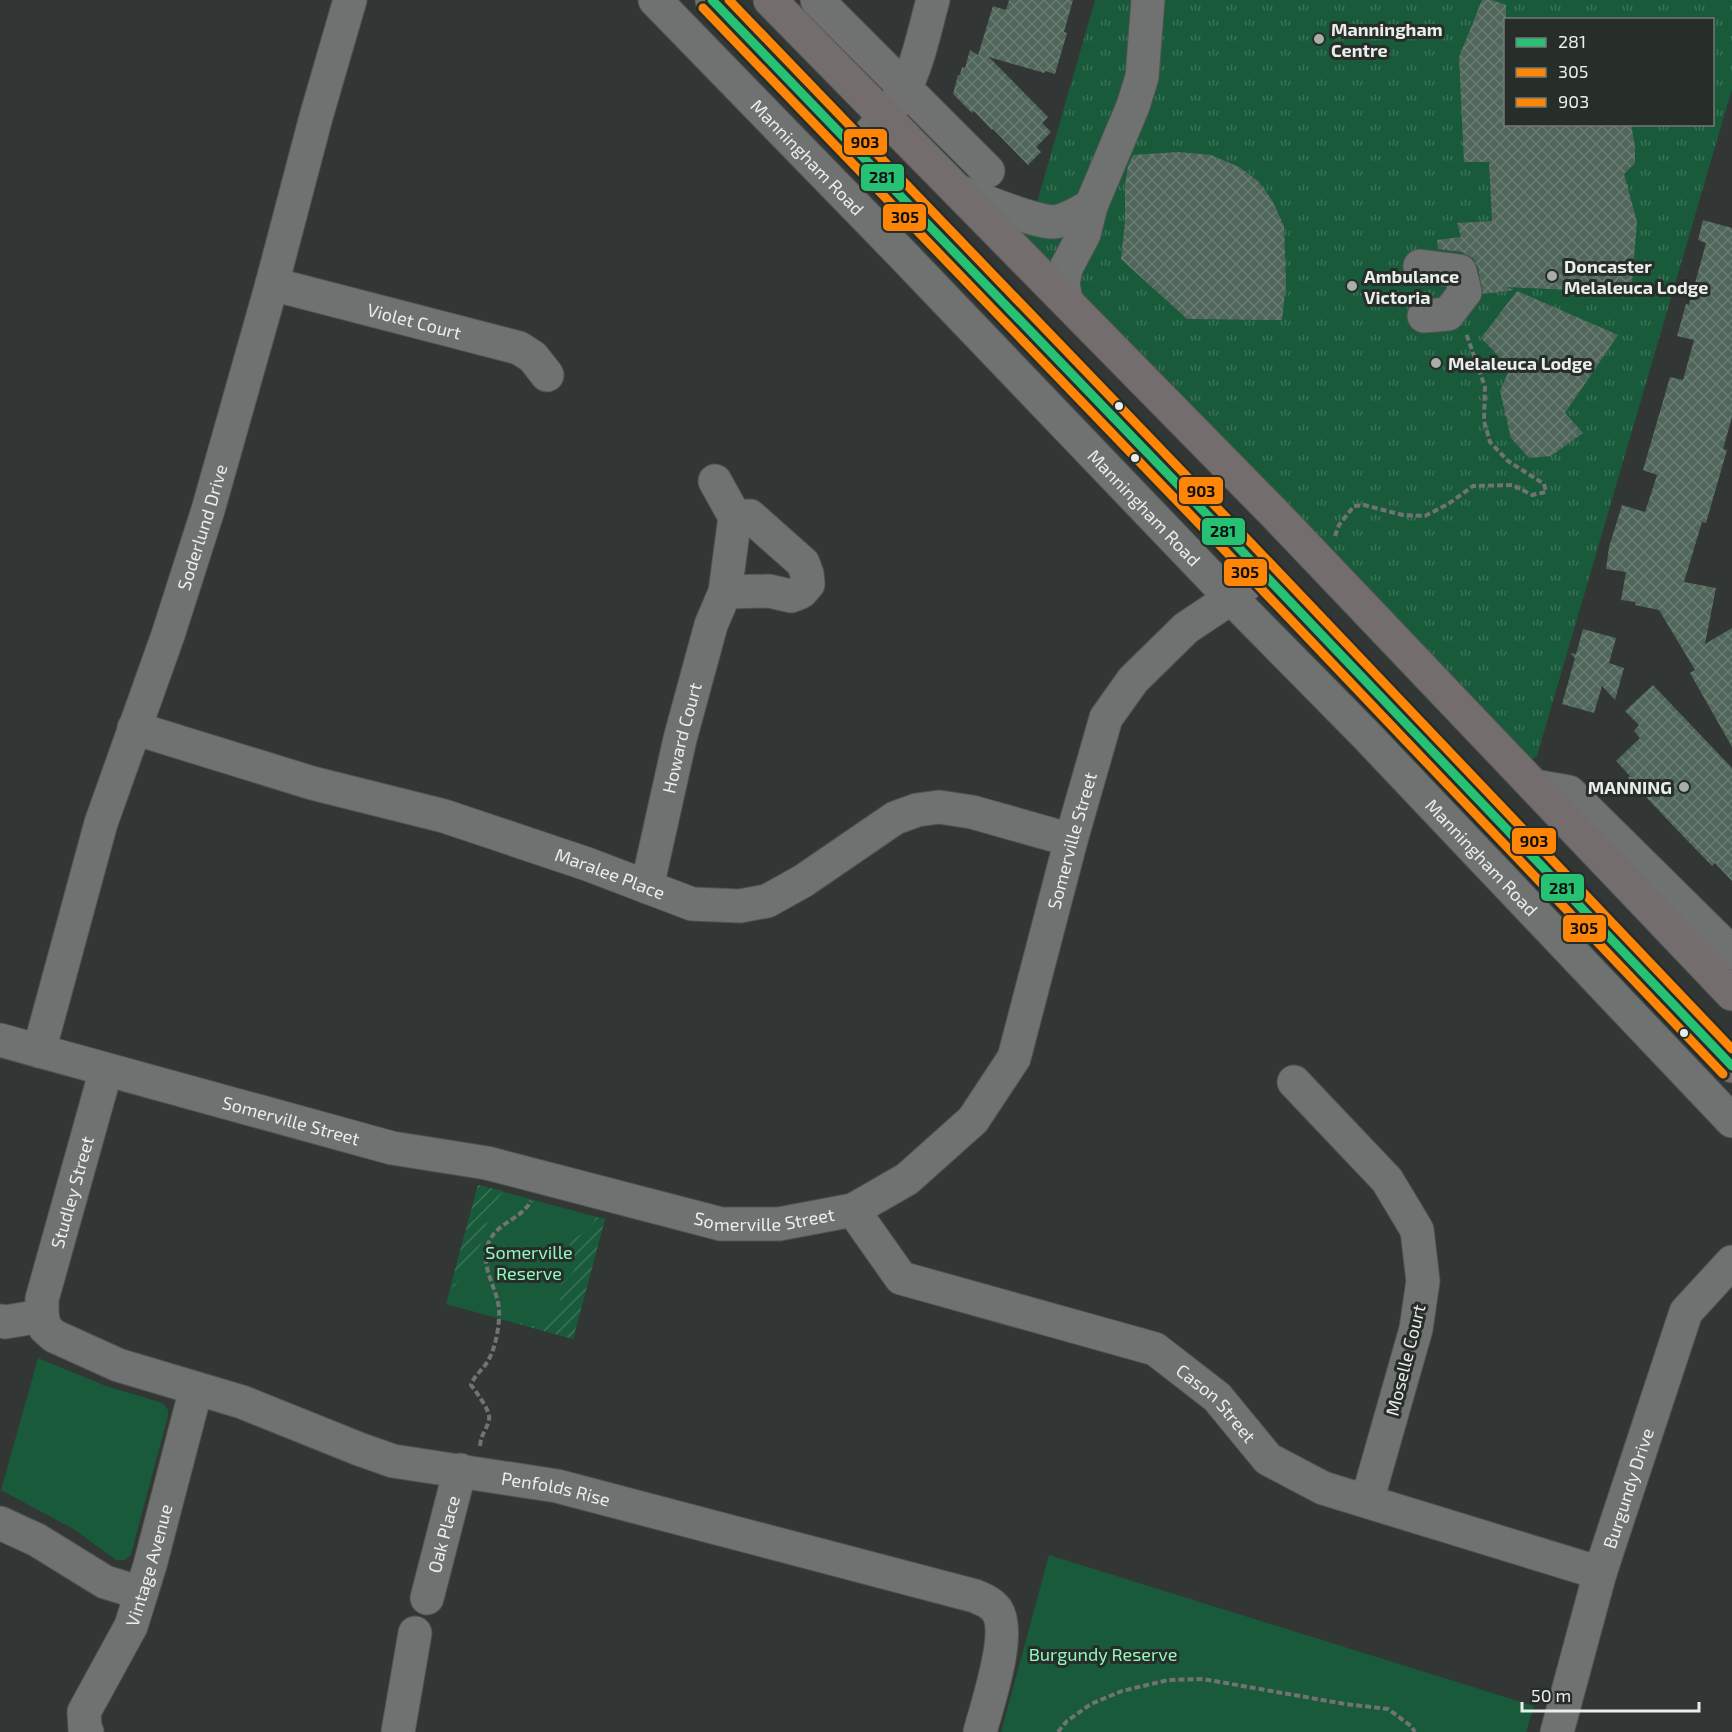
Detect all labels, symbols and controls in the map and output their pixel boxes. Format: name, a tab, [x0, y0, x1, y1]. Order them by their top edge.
place label: Manningham Centre	[1331, 18, 1443, 61]
legend	[1504, 18, 1714, 126]
text: 281	[1558, 30, 1586, 52]
marker: Manningham Centre	[1312, 32, 1326, 46]
text: 305	[1558, 60, 1589, 82]
text: 903	[1558, 90, 1589, 112]
street label: Manningham Road	[746, 94, 869, 220]
line badge: 903	[843, 128, 888, 156]
text: 903	[851, 132, 879, 151]
line badge: 281	[860, 163, 905, 192]
text: 281	[869, 167, 895, 186]
line badge: 305	[882, 203, 927, 232]
text: 305	[891, 207, 919, 226]
place label: Doncaster Melaleuca Lodge	[1564, 255, 1708, 298]
place label: Ambulance Victoria	[1364, 265, 1459, 308]
marker: Doncaster Melaleuca Lodge	[1545, 269, 1559, 283]
marker: Ambulance Victoria	[1345, 279, 1359, 293]
street label: Violet Court	[365, 298, 464, 344]
place label: Melaleuca Lodge	[1448, 352, 1592, 374]
marker: Melaleuca Lodge	[1429, 356, 1443, 370]
unlabelled marker	[1113, 400, 1125, 412]
street label: Manningham Road	[1083, 444, 1205, 570]
unlabelled marker	[1129, 452, 1141, 464]
street label: Soderlund Drive	[172, 462, 231, 593]
line badge: 903	[1178, 476, 1224, 505]
text: 903	[1187, 481, 1215, 500]
line badge: 281	[1201, 517, 1246, 546]
text: 281	[1210, 521, 1236, 540]
line badge: 305	[1223, 558, 1268, 587]
text: 305	[1231, 562, 1259, 581]
street label: Howard Court	[657, 680, 706, 795]
street label: Somerville Street	[1042, 769, 1101, 912]
place label: MANNING	[1588, 776, 1672, 798]
marker: MANNING	[1677, 780, 1691, 794]
street label: Manningham Road	[1421, 794, 1543, 920]
line badge: 903	[1511, 827, 1557, 855]
text: 903	[1520, 831, 1548, 850]
street label: Maralee Place	[552, 843, 668, 904]
line badge: 281	[1540, 873, 1585, 902]
text: 281	[1549, 878, 1575, 897]
line badge: 305	[1562, 914, 1607, 943]
text: 305	[1570, 918, 1598, 937]
unlabelled marker	[1678, 1027, 1690, 1039]
street label: Somerville Street	[220, 1091, 362, 1150]
street label: Studley Street	[46, 1133, 98, 1251]
street label: Somerville Street	[692, 1203, 836, 1235]
park label: Somerville Reserve	[485, 1241, 573, 1284]
street label: Moselle Court	[1381, 1302, 1429, 1418]
street label: Cason Street	[1172, 1359, 1261, 1447]
street label: Burgundy Drive	[1598, 1425, 1658, 1551]
street label: Penfolds Rise	[500, 1467, 613, 1511]
street label: Oak Place	[423, 1493, 464, 1575]
street label: Vintage Avenue	[121, 1502, 176, 1629]
park label: Burgundy Reserve	[1029, 1643, 1177, 1665]
scale bar	[1522, 1675, 1699, 1713]
text: 50 m	[1531, 1684, 1571, 1706]

